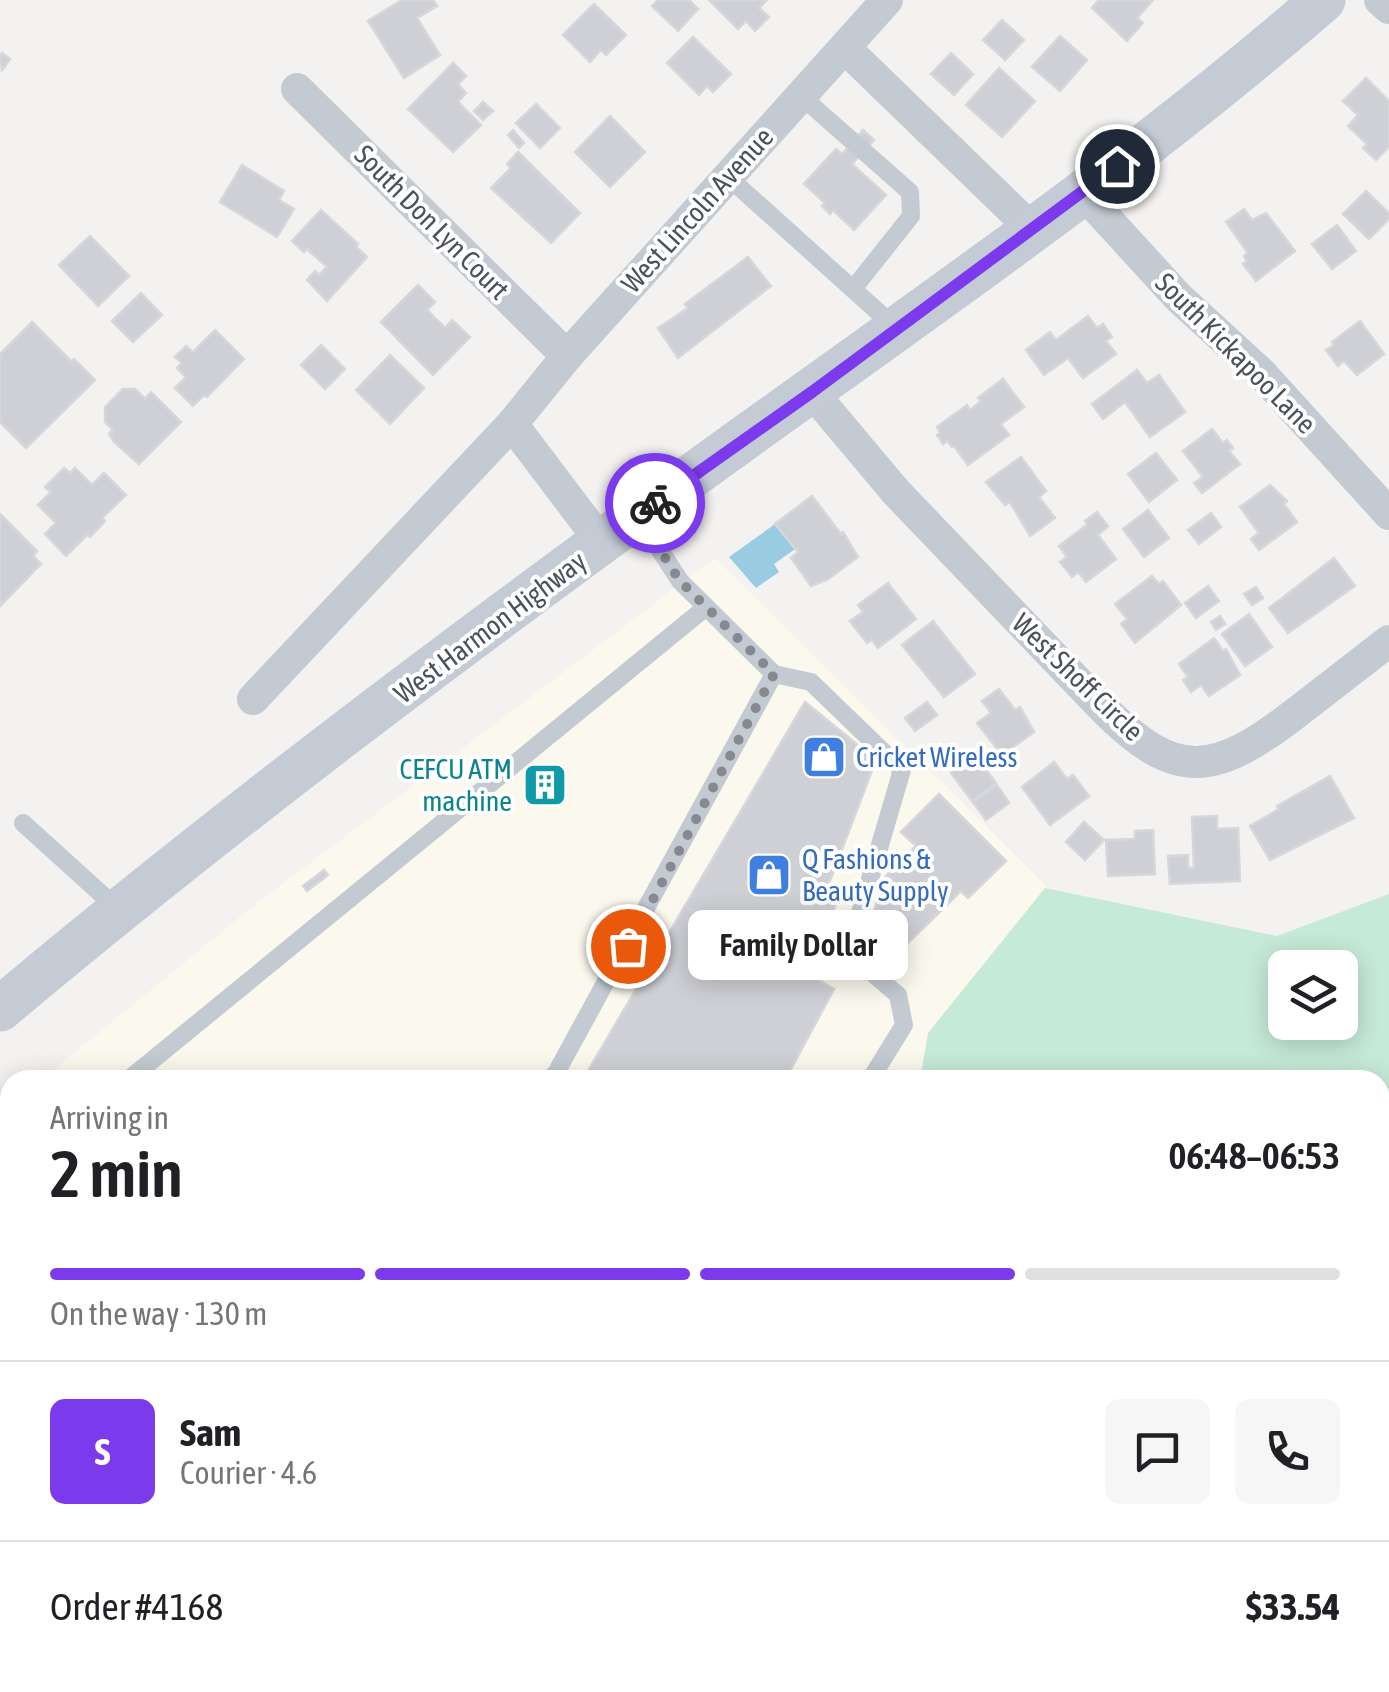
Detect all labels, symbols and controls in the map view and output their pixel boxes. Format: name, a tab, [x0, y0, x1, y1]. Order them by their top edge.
street label: West Lincoln Avenue	[615, 121, 779, 299]
pin	[1075, 124, 1160, 209]
street label: South Don Lyn Court	[348, 138, 516, 306]
icon: home	[1090, 139, 1145, 194]
street label: South Kickapoo Lane	[1149, 266, 1323, 440]
courier	[605, 453, 705, 553]
icon: bike	[628, 476, 683, 531]
street label: West Harmon Highway	[388, 545, 592, 709]
street label: West Shoff Circle	[1006, 607, 1150, 747]
shop icon: Cricket Wireless	[801, 734, 847, 780]
place label: Cricket Wireless	[856, 741, 1017, 773]
place label: CEFCU ATM machine	[400, 753, 512, 817]
building icon: CEFCU ATM machine	[522, 762, 568, 808]
place label: Q Fashions & Beauty Supply	[802, 843, 948, 907]
shop icon: Q Fashions & Beauty Supply	[746, 852, 792, 898]
pin	[586, 904, 671, 989]
callout: Family Dollar	[688, 911, 908, 981]
icon: bag	[601, 919, 656, 974]
text: Family Dollar	[719, 926, 877, 963]
map controls	[1268, 950, 1358, 1040]
button: layers	[1268, 950, 1358, 1040]
text: Arriving in	[50, 1099, 169, 1136]
text: 06:48–06:53	[1168, 1134, 1340, 1177]
text: 2 min	[50, 1136, 183, 1211]
text: On the way · 130 m	[50, 1295, 267, 1332]
button: chat	[1105, 1399, 1210, 1504]
button: phone	[1235, 1399, 1340, 1504]
text: Sam	[180, 1411, 241, 1454]
text: S	[95, 1430, 110, 1473]
text: Courier · 4.6	[180, 1454, 317, 1491]
text: Order #4168	[50, 1585, 223, 1628]
text: $33.54	[1246, 1585, 1340, 1628]

